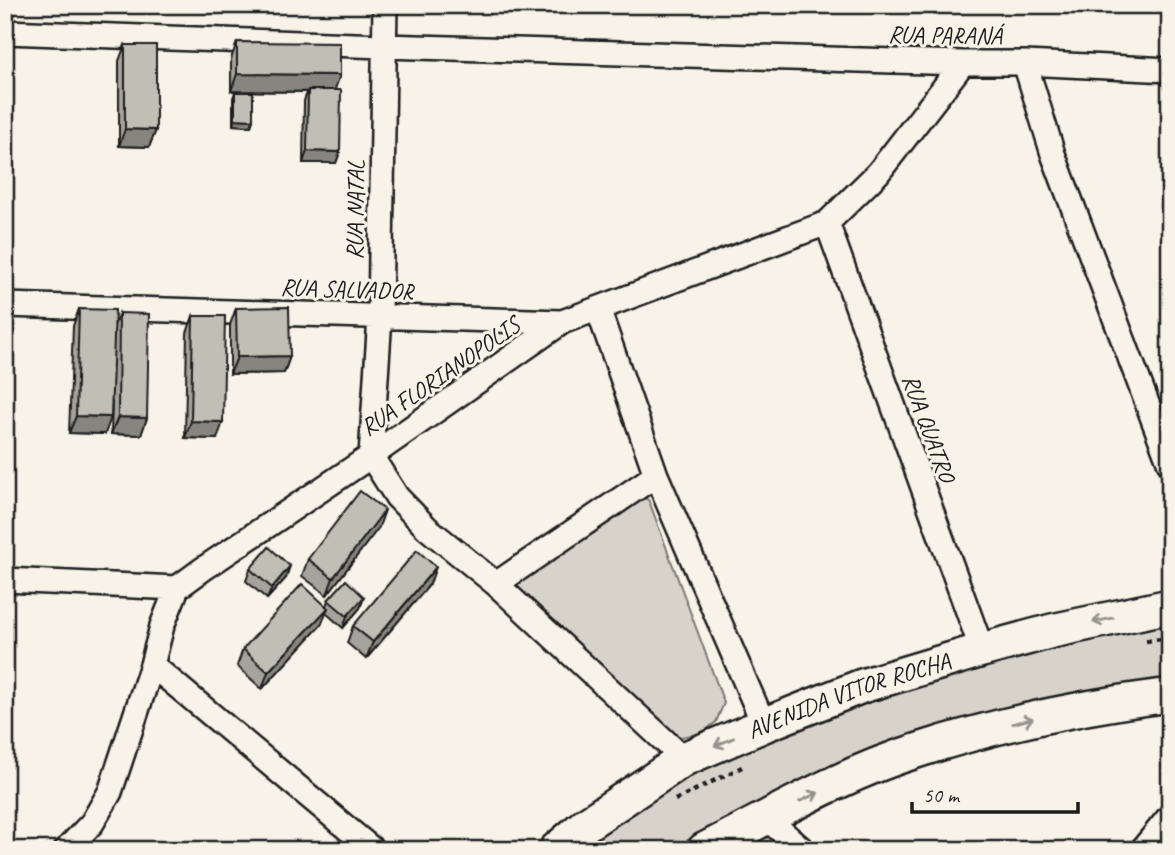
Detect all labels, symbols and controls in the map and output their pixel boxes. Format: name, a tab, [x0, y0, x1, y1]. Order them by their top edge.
street label: RUA PARANÁ	[888, 19, 1005, 51]
street label: RUA NATAL	[339, 159, 371, 260]
street label: RUA SALVADOR	[280, 272, 416, 306]
street label: RUA FLORIANOPOLIS	[354, 308, 528, 442]
street label: RUA QUATRO	[896, 370, 963, 488]
one-way arrow	[1092, 614, 1115, 628]
street label: AVENIDA VITOR ROCHA	[743, 645, 954, 745]
one-way arrow	[1011, 714, 1033, 727]
one-way arrow	[714, 736, 735, 749]
scale bar	[912, 771, 1079, 815]
text: 50 m	[923, 782, 961, 808]
one-way arrow	[798, 789, 819, 803]

